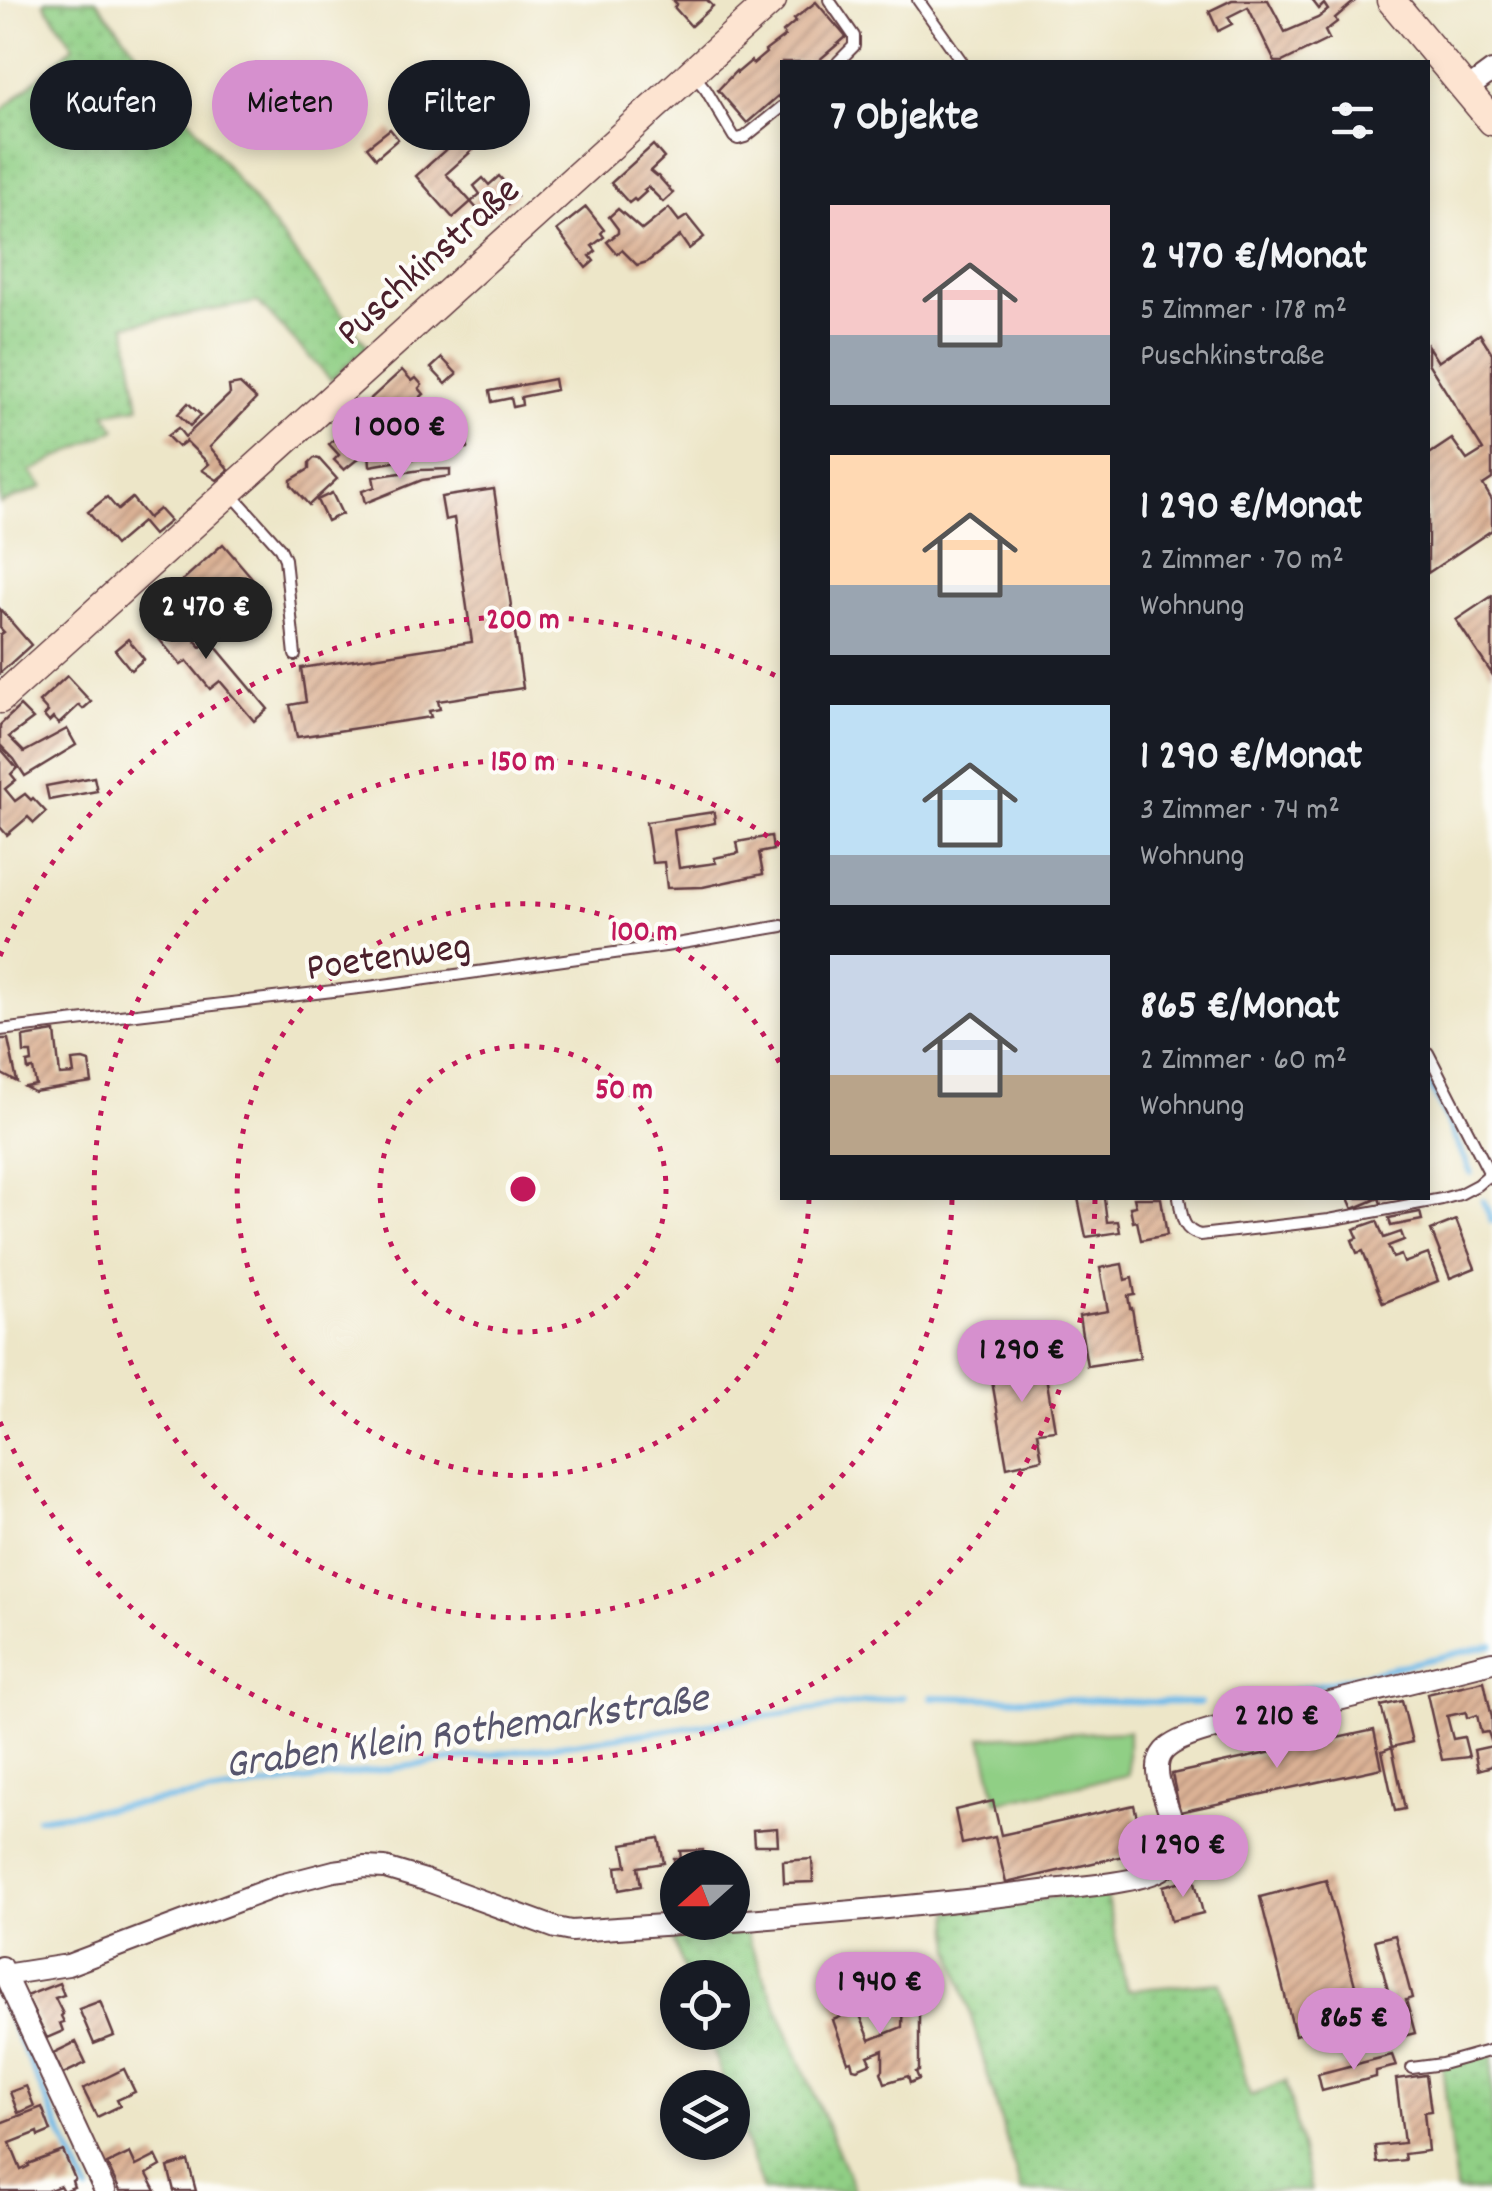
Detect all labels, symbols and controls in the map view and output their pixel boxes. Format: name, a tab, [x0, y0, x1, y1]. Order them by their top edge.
chip: Kaufen	[30, 60, 192, 150]
chip: Mieten	[212, 60, 368, 150]
chip: Filter	[388, 60, 530, 150]
text: 7 Objekte	[830, 90, 979, 150]
icon: filters	[1325, 93, 1380, 148]
street label: Puschkinstraße	[326, 165, 535, 362]
text: 2 470 €/Monat	[1140, 229, 1367, 289]
icon: home	[910, 245, 1030, 365]
text: 5 Zimmer · 178 m²	[1140, 289, 1347, 335]
text: Puschkinstraße	[1140, 335, 1325, 381]
pin: 1 000 €	[308, 397, 492, 482]
text: 1 000 €	[354, 406, 446, 452]
text: 1 290 €/Monat	[1140, 479, 1362, 539]
icon: home	[910, 495, 1030, 615]
text: 2 Zimmer · 70 m²	[1140, 539, 1344, 585]
pin: 2 470 €	[114, 577, 298, 662]
text: Wohnung	[1140, 585, 1245, 631]
text: 2 470 €	[161, 586, 251, 632]
text: 200 m	[486, 601, 560, 644]
text: 1 290 €/Monat	[1140, 729, 1362, 789]
text: 150 m	[491, 743, 555, 786]
icon: home	[910, 745, 1030, 865]
text: 3 Zimmer · 74 m²	[1140, 789, 1340, 835]
text: Wohnung	[1140, 835, 1245, 881]
text: 100 m	[611, 913, 677, 956]
street label: Poetenweg	[303, 921, 475, 1000]
text: 865 €/Monat	[1140, 979, 1340, 1039]
icon: home	[910, 995, 1030, 1115]
text: 2 Zimmer · 60 m²	[1140, 1039, 1347, 1085]
text: 50 m	[595, 1071, 653, 1114]
text: Wohnung	[1140, 1085, 1245, 1131]
centre of rings	[505, 1171, 541, 1207]
pin: 1 290 €	[930, 1320, 1114, 1405]
text: 1 290 €	[979, 1329, 1065, 1375]
water label: Graben Klein Rothemarkstraße	[221, 1671, 715, 1799]
pin: 2 210 €	[1185, 1686, 1369, 1771]
text: 2 210 €	[1235, 1695, 1319, 1741]
pin: 1 290 €	[1091, 1815, 1275, 1900]
text: 1 290 €	[1140, 1824, 1226, 1870]
north arrow	[660, 1850, 750, 1940]
map controls	[660, 1850, 750, 2160]
pin: 1 940 €	[788, 1952, 972, 2037]
button: locate	[660, 1960, 750, 2050]
text: 1 940 €	[838, 1961, 922, 2007]
pin: 865 €	[1284, 1988, 1424, 2073]
text: 865 €	[1320, 1997, 1388, 2043]
button: layers	[660, 2070, 750, 2160]

